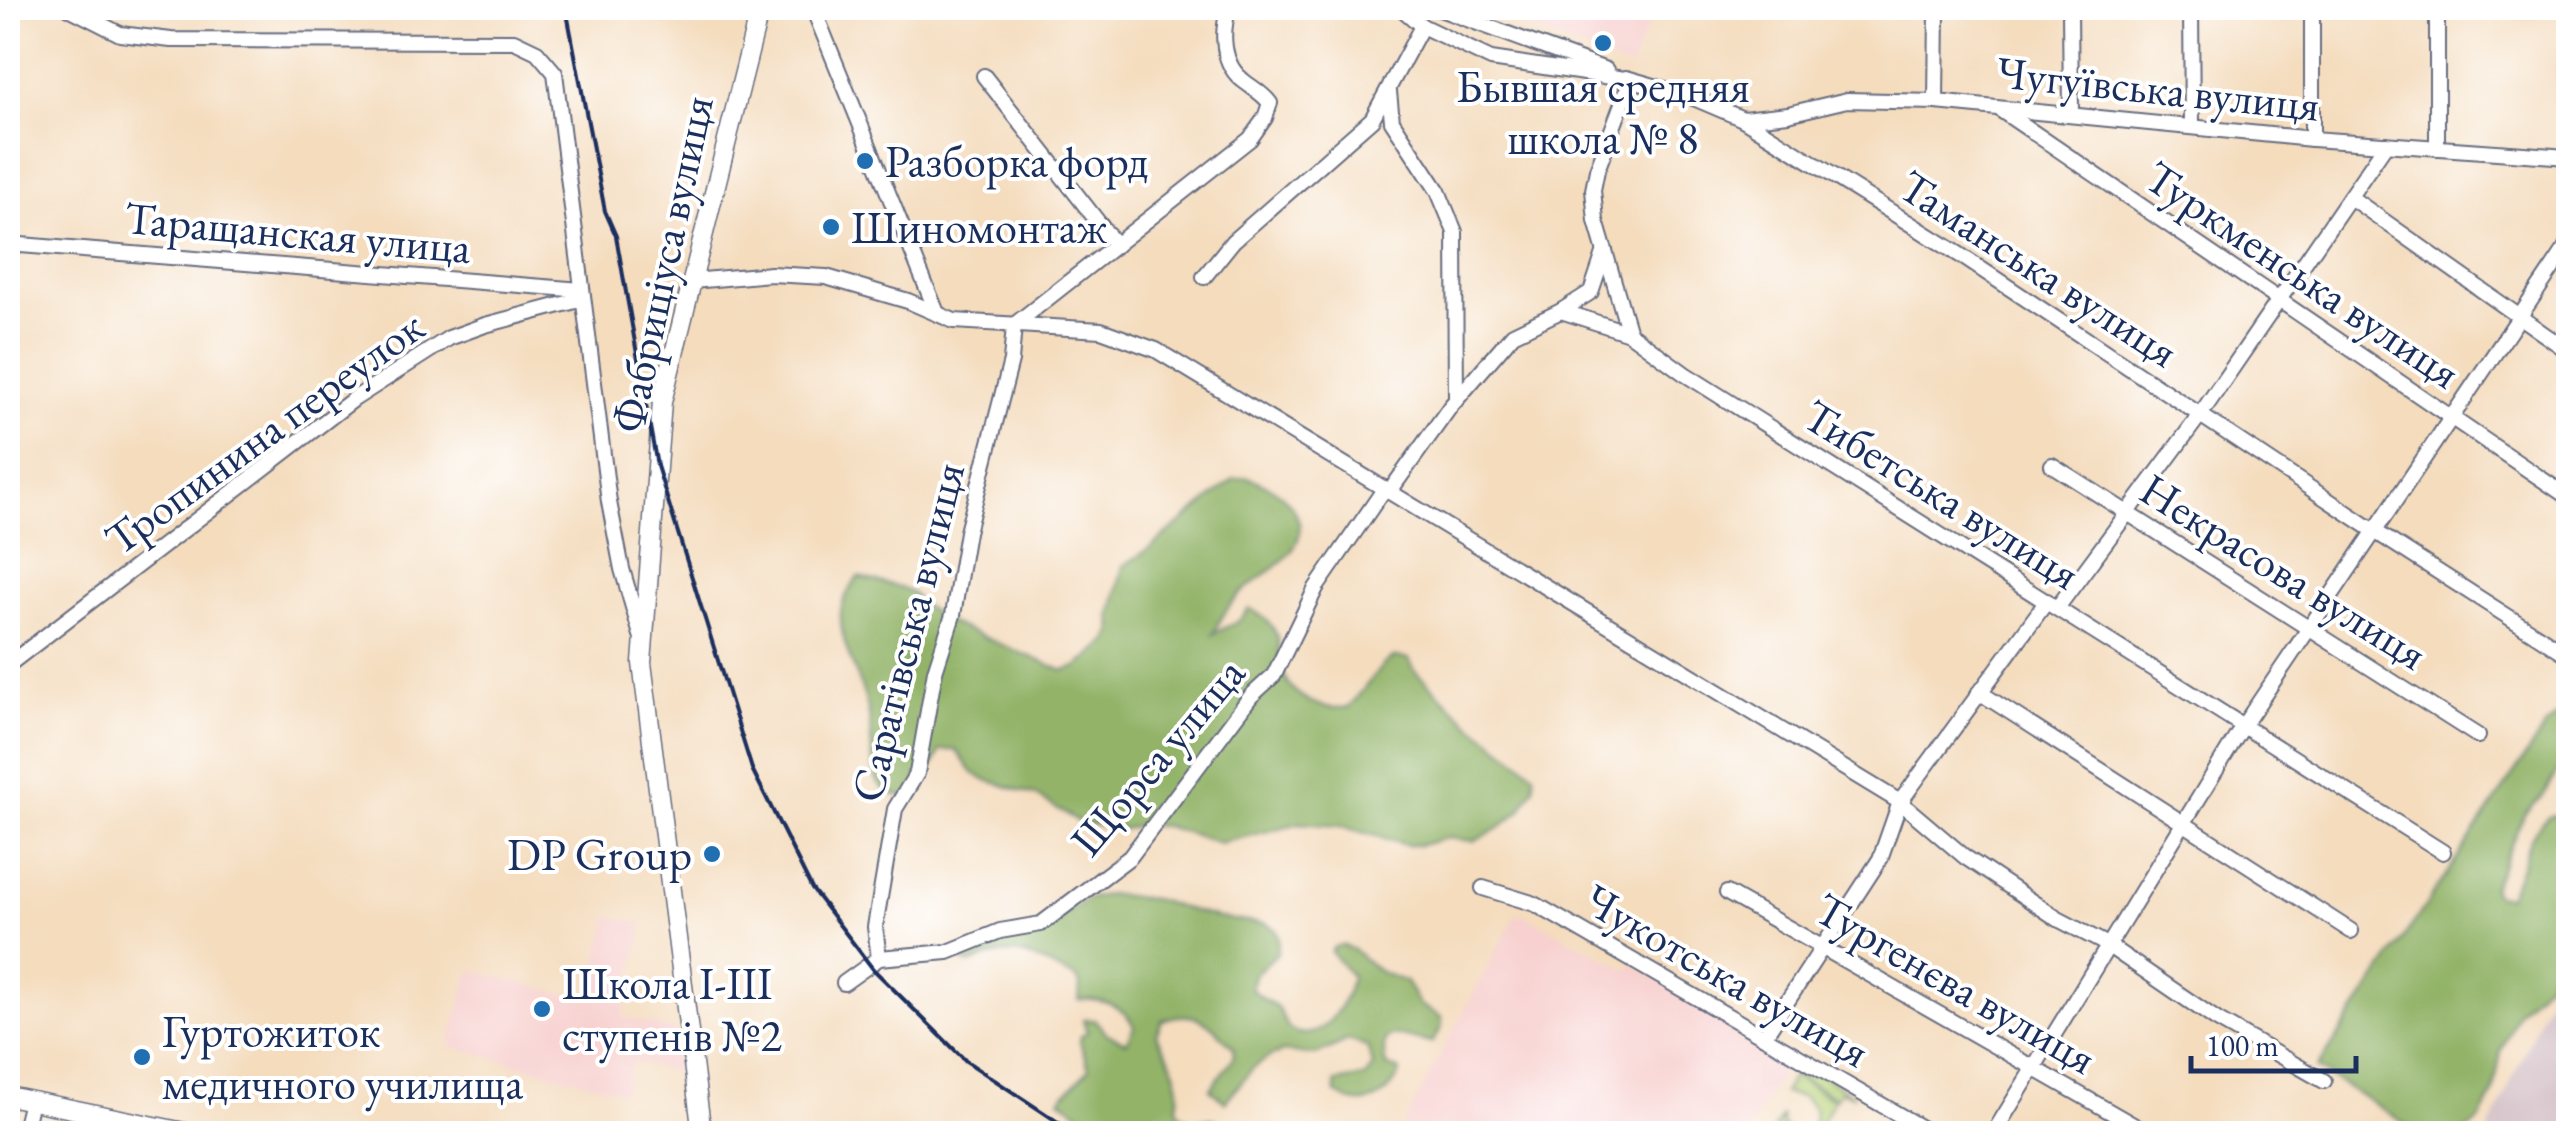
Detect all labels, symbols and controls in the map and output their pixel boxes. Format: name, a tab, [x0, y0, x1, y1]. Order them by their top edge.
marker: Бывшая средняя школа № 8	[1592, 32, 1614, 54]
street label: Чугуївська вулиця	[1994, 42, 2322, 134]
place label: Бывшая средняя школа № 8	[1456, 57, 1750, 167]
street label: Фабриціуса вулиця	[598, 90, 726, 438]
place label: Разборка форд	[885, 132, 1148, 190]
street label: Туркменська вулиця	[2134, 147, 2472, 401]
marker: Разборка форд	[854, 150, 876, 172]
street label: Таманська вулиця	[1888, 156, 2190, 380]
street label: Таращанская улица	[123, 188, 473, 276]
place label: Шиномонтаж	[851, 198, 1108, 256]
marker: Шиномонтаж	[820, 216, 842, 238]
street label: Тропинина переулок	[93, 297, 435, 567]
street label: Тибетська вулиця	[1793, 386, 2091, 602]
street label: Саратівська вулиця	[837, 456, 977, 808]
street label: Некрасова вулиця	[2130, 460, 2438, 682]
street label: Щорса улица	[1057, 645, 1257, 867]
place label: DP Group	[507, 825, 692, 883]
marker: DP Group	[701, 843, 723, 865]
street label: Чукотська вулиця	[1574, 870, 1880, 1080]
street label: Тургенєва вулиця	[1805, 879, 2107, 1087]
place label: Школа I-III ступенів №2	[562, 954, 782, 1064]
marker: Школа I-III ступенів №2	[531, 998, 553, 1020]
place label: Гуртожиток медичного училища	[162, 1002, 523, 1112]
scale bar	[2191, 1011, 2356, 1073]
text: 100 m	[2206, 1026, 2279, 1065]
marker: Гуртожиток медичного училища	[131, 1046, 153, 1068]

